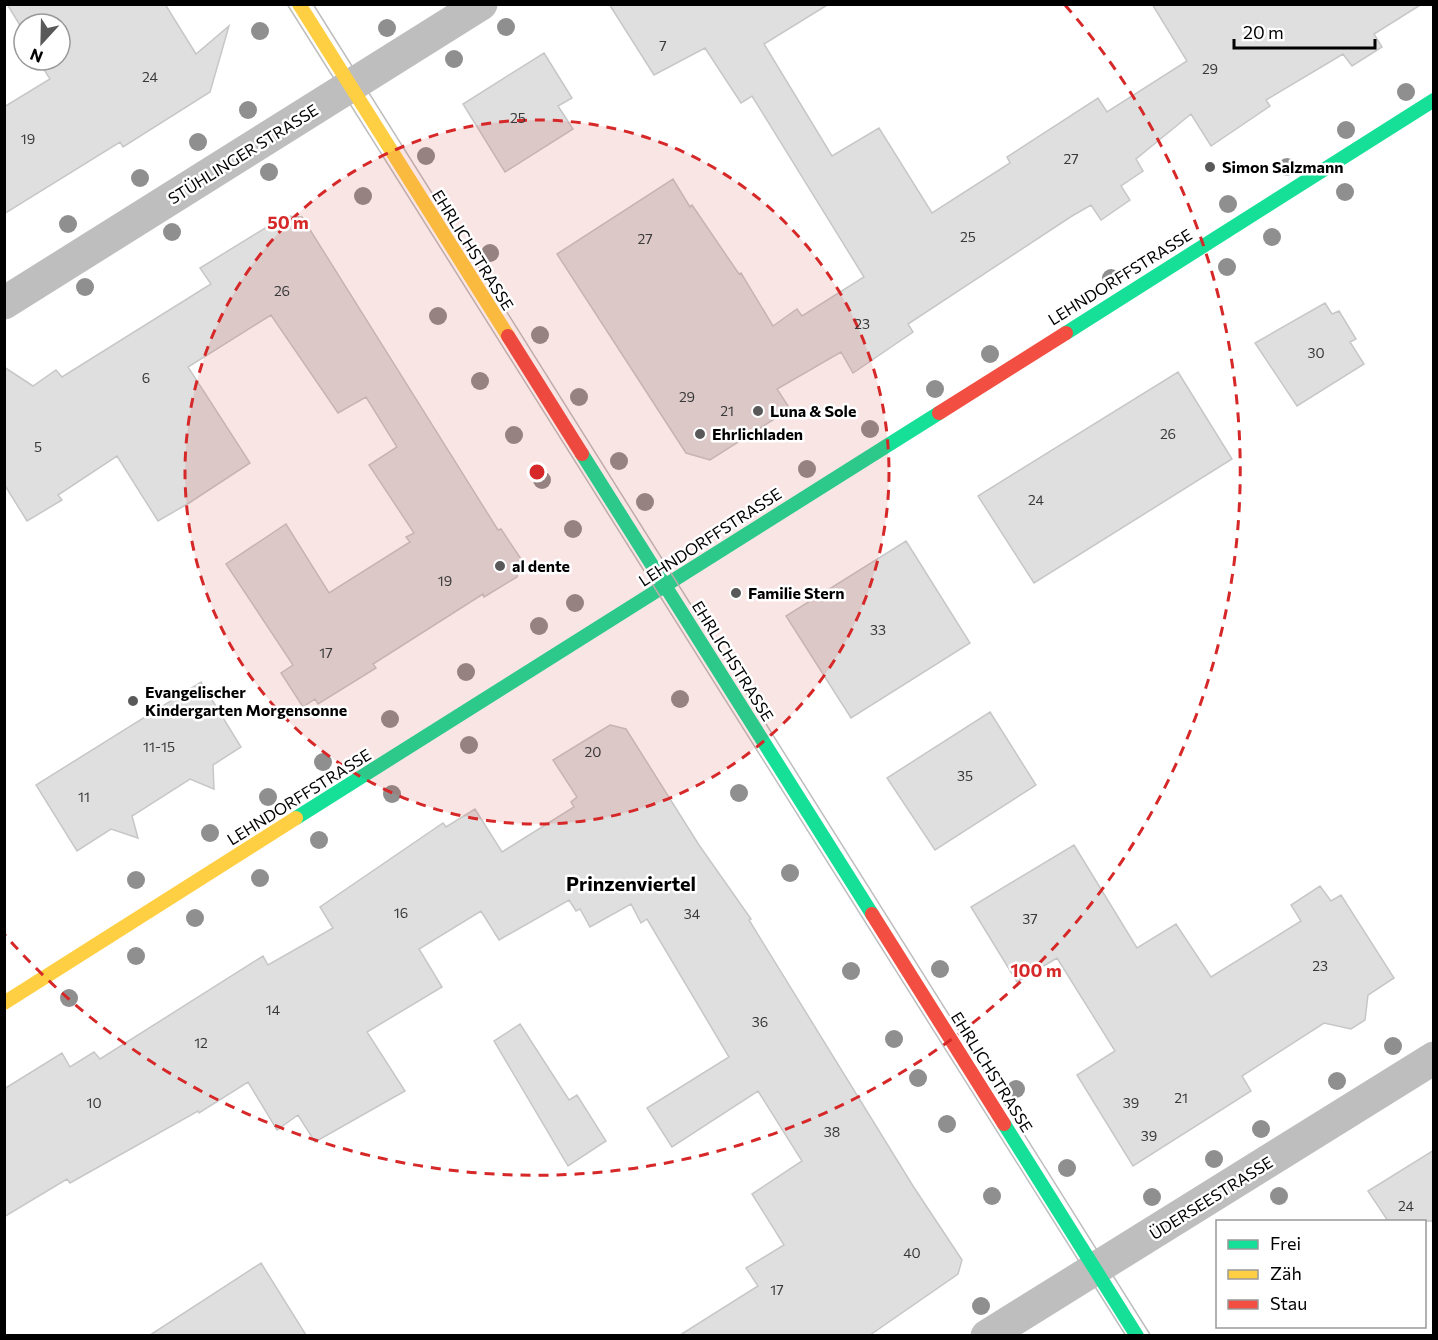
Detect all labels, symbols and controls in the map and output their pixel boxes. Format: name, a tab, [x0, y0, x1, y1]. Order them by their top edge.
north arrow	[12, 12, 72, 72]
scale bar	[1234, 12, 1375, 50]
text: 20 m	[1243, 21, 1284, 43]
house number: 7	[659, 37, 667, 54]
text: N	[27, 45, 45, 67]
house number: 29	[1202, 60, 1218, 77]
house number: 24	[142, 68, 159, 85]
street label: STÜHLINGER STRASSE	[164, 100, 321, 208]
house number: 25	[510, 109, 526, 126]
house number: 19	[21, 130, 35, 147]
house number: 27	[1063, 150, 1079, 167]
place label: Simon Salzmann	[1222, 157, 1343, 176]
marker: Simon Salzmann	[1203, 160, 1217, 174]
street label: EHRLICHSTRASSE	[429, 186, 518, 313]
text: 50 m	[267, 211, 309, 233]
street label: LEHNDORFFSTRASSE	[1044, 225, 1195, 329]
house number: 25	[960, 228, 976, 245]
house number: 27	[637, 230, 653, 247]
house number: 26	[274, 282, 290, 299]
house number: 23	[854, 315, 870, 332]
house number: 30	[1307, 344, 1325, 361]
house number: 6	[142, 369, 150, 386]
house number: 29	[679, 388, 695, 405]
place label: Luna & Sole	[770, 401, 856, 420]
house number: 21	[720, 402, 734, 419]
marker: Luna & Sole	[751, 404, 765, 418]
place label: Ehrlichladen	[712, 424, 803, 443]
house number: 26	[1160, 425, 1176, 442]
marker: Ehrlichladen	[693, 427, 707, 441]
house number: 5	[34, 438, 42, 455]
centre of rings	[527, 462, 547, 482]
street label: LEHNDORFFSTRASSE	[635, 483, 785, 590]
house number: 24	[1028, 491, 1045, 508]
place label: al dente	[512, 556, 570, 575]
marker: al dente	[493, 559, 507, 573]
house number: 19	[438, 572, 452, 589]
place label: Familie Stern	[748, 583, 844, 602]
marker: Familie Stern	[729, 586, 743, 600]
street label: EHRLICHSTRASSE	[689, 597, 778, 724]
house number: 33	[870, 621, 886, 638]
house number: 17	[319, 644, 333, 661]
place label: Evangelischer Kindergarten Morgensonne	[145, 682, 347, 719]
marker: Evangelischer Kindergarten Morgensonne	[126, 694, 140, 708]
house number: 11-15	[143, 738, 175, 755]
house number: 20	[585, 743, 601, 760]
street label: LEHNDORFFSTRASSE	[223, 745, 374, 849]
house number: 35	[957, 767, 973, 784]
house number: 11	[78, 788, 90, 805]
district label: Prinzenviertel	[566, 871, 696, 895]
house number: 16	[394, 904, 408, 921]
house number: 34	[684, 905, 701, 922]
house number: 37	[1022, 910, 1038, 927]
house number: 23	[1312, 957, 1328, 974]
text: 100 m	[1010, 959, 1062, 981]
house number: 14	[266, 1001, 281, 1018]
street label: EHRLICHSTRASSE	[948, 1008, 1037, 1135]
house number: 36	[752, 1013, 768, 1030]
house number: 12	[194, 1034, 208, 1051]
house number: 21	[1174, 1089, 1188, 1106]
house number: 10	[86, 1094, 102, 1111]
house number: 39	[1123, 1094, 1139, 1111]
house number: 38	[824, 1123, 840, 1140]
house number: 39	[1141, 1127, 1157, 1144]
street label: ÜDERSEESTRASSE	[1146, 1152, 1276, 1243]
house number: 24	[1398, 1197, 1415, 1214]
legend	[1216, 1220, 1426, 1328]
text: Frei	[1270, 1232, 1301, 1254]
house number: 40	[903, 1244, 921, 1261]
text: Zäh	[1270, 1262, 1302, 1284]
house number: 17	[770, 1281, 784, 1298]
text: Stau	[1270, 1292, 1307, 1314]

